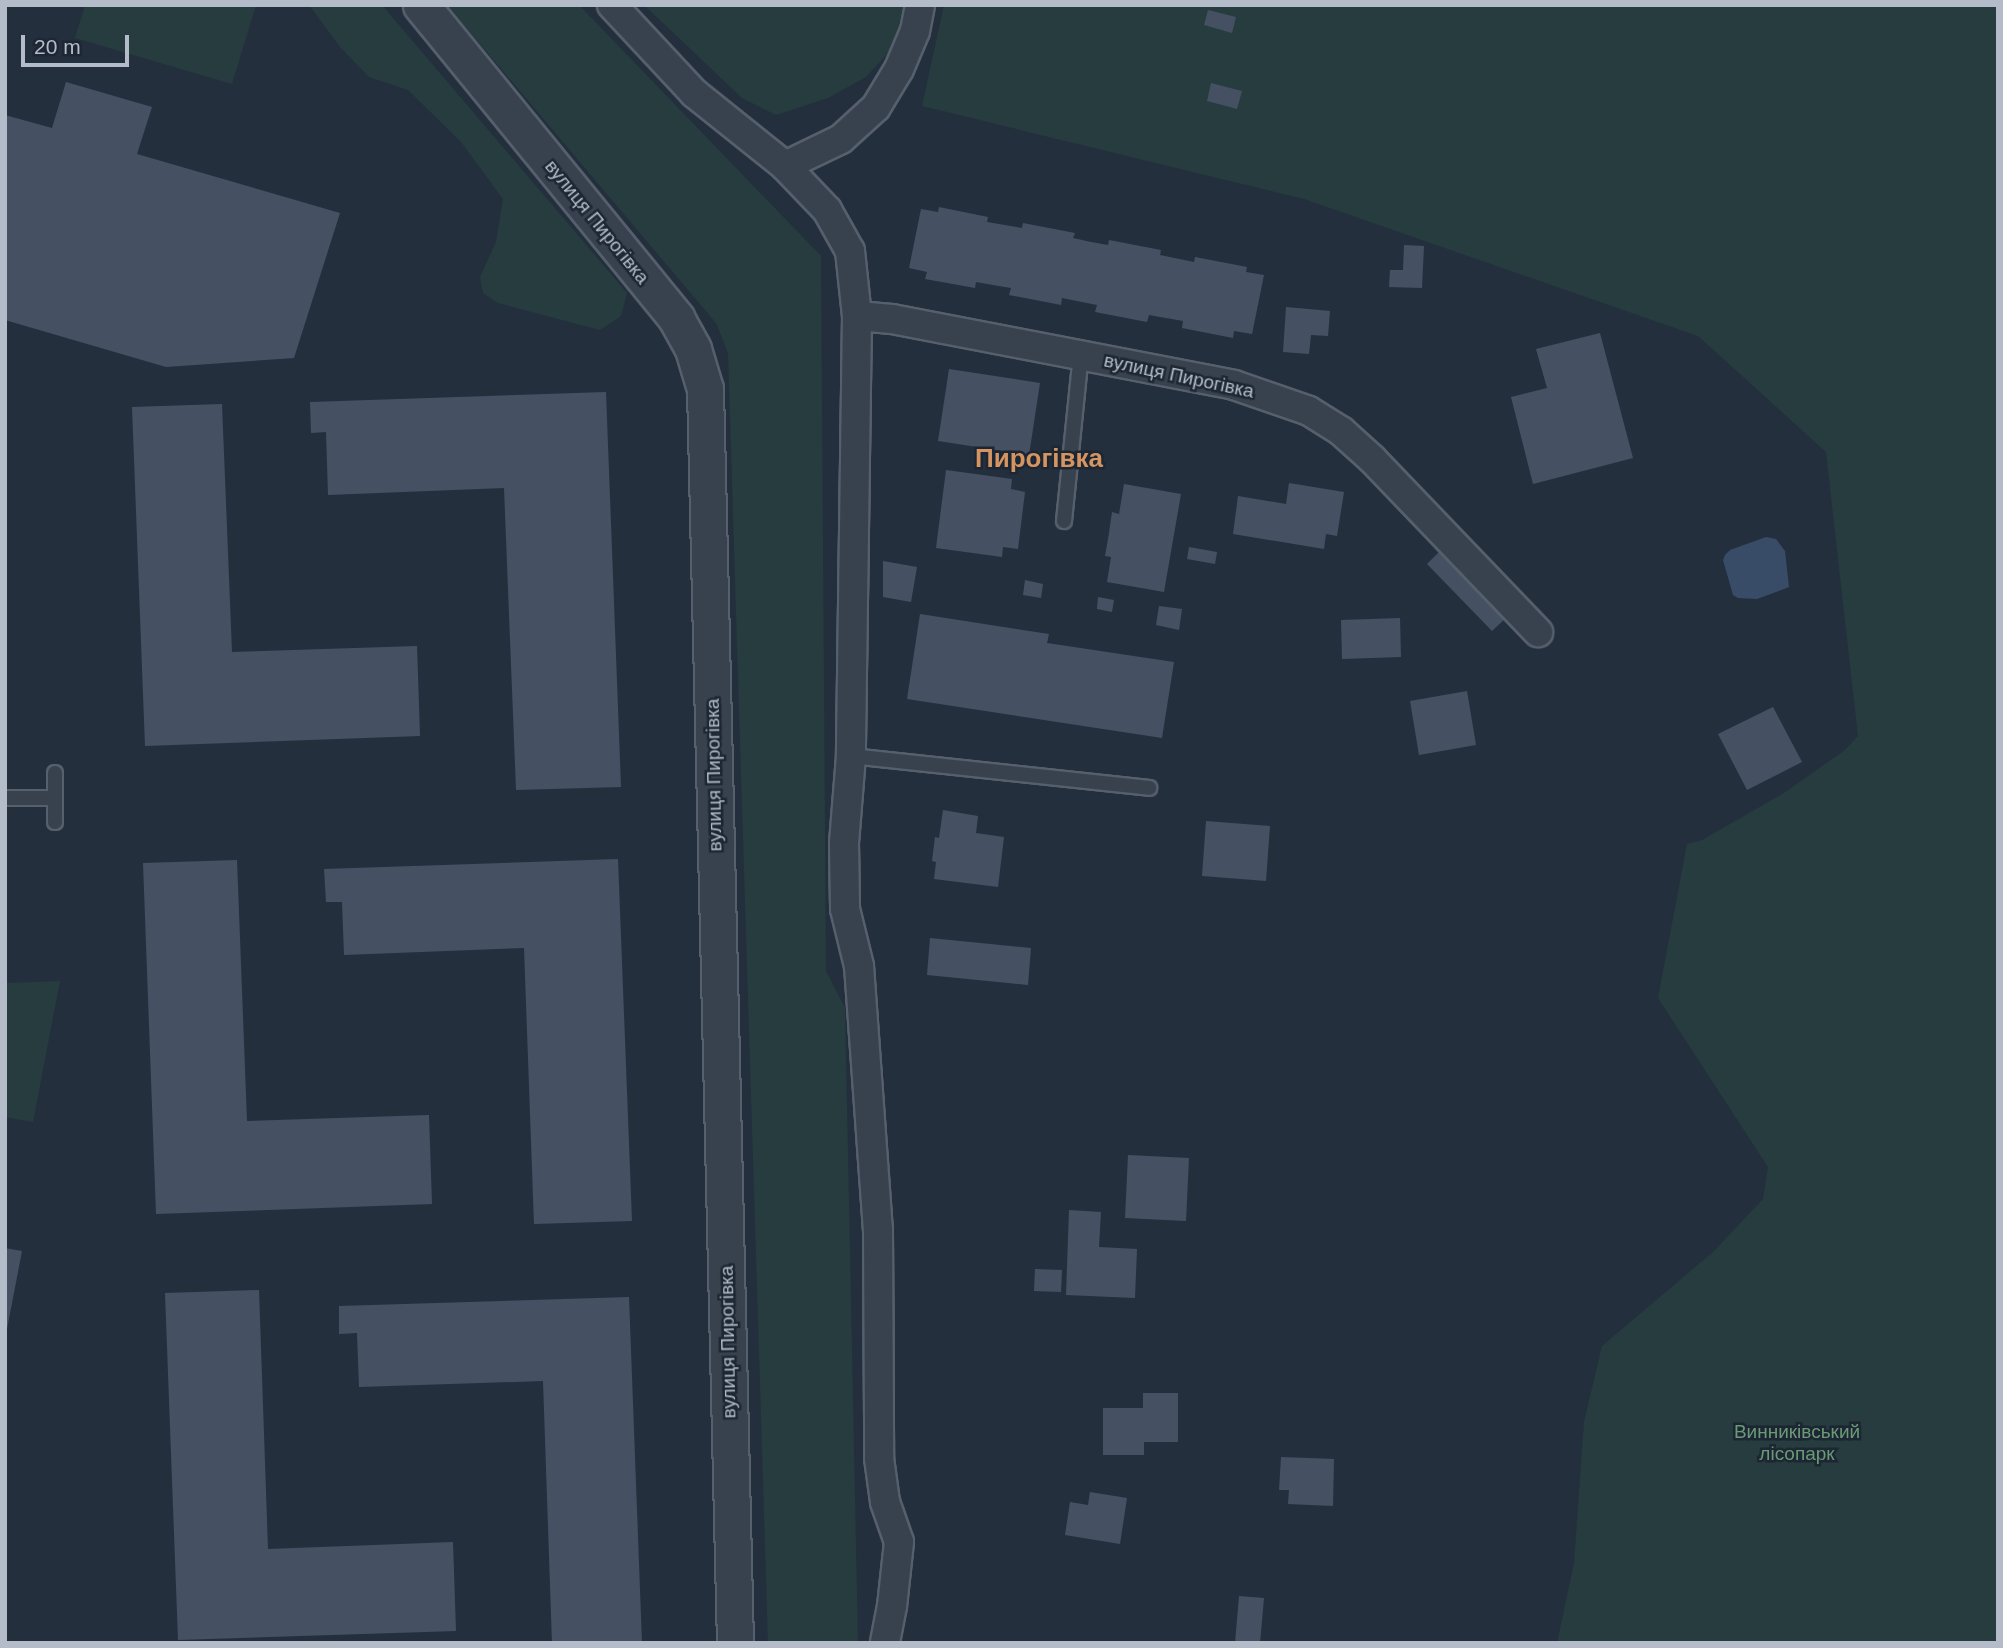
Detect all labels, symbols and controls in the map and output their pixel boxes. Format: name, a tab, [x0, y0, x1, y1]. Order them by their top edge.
scale bar	[24, 21, 133, 65]
text: 20 m	[34, 35, 81, 58]
street label: вулиця Пирогівка	[540, 155, 654, 289]
street label: вулиця Пирогівка	[1102, 349, 1256, 403]
district label: Пирогівка	[975, 443, 1103, 475]
street label: вулиця Пирогівка	[701, 698, 727, 852]
street label: вулиця Пирогівка	[715, 1265, 741, 1419]
park label: Винниківський лісопарк	[1734, 1421, 1860, 1465]

